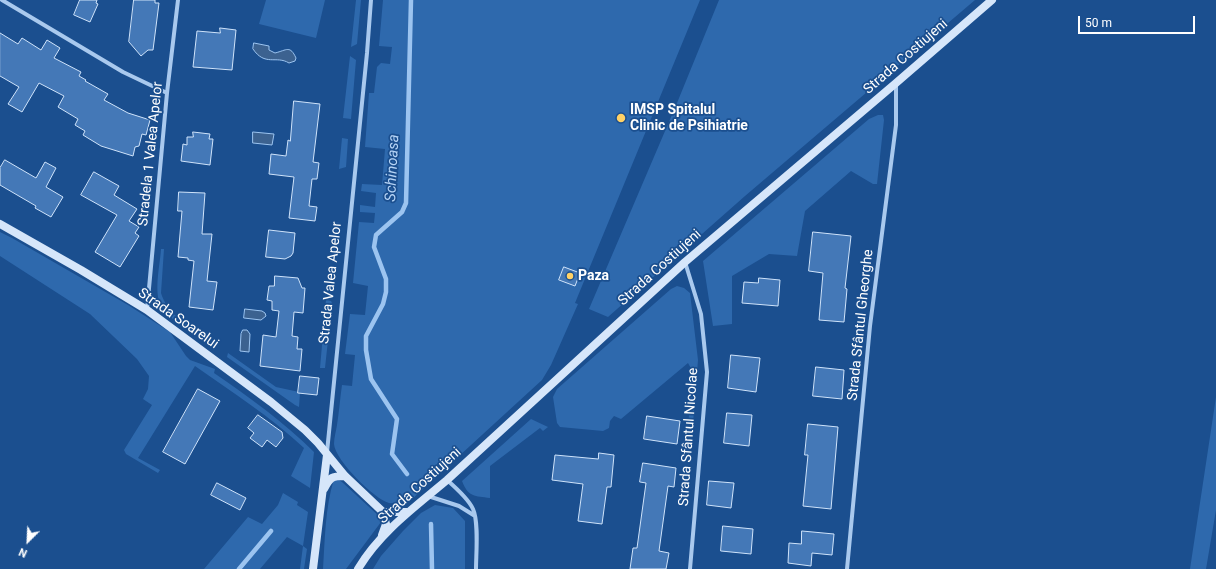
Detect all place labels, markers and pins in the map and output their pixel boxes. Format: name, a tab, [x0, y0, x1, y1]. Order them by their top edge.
place label: IMSP Spitalul Clinic de Psihiatrie	[630, 102, 748, 134]
marker: IMSP Spitalul Clinic de Psihiatrie	[615, 112, 627, 124]
place label: Paza	[578, 268, 609, 284]
marker: Paza	[565, 271, 575, 281]

